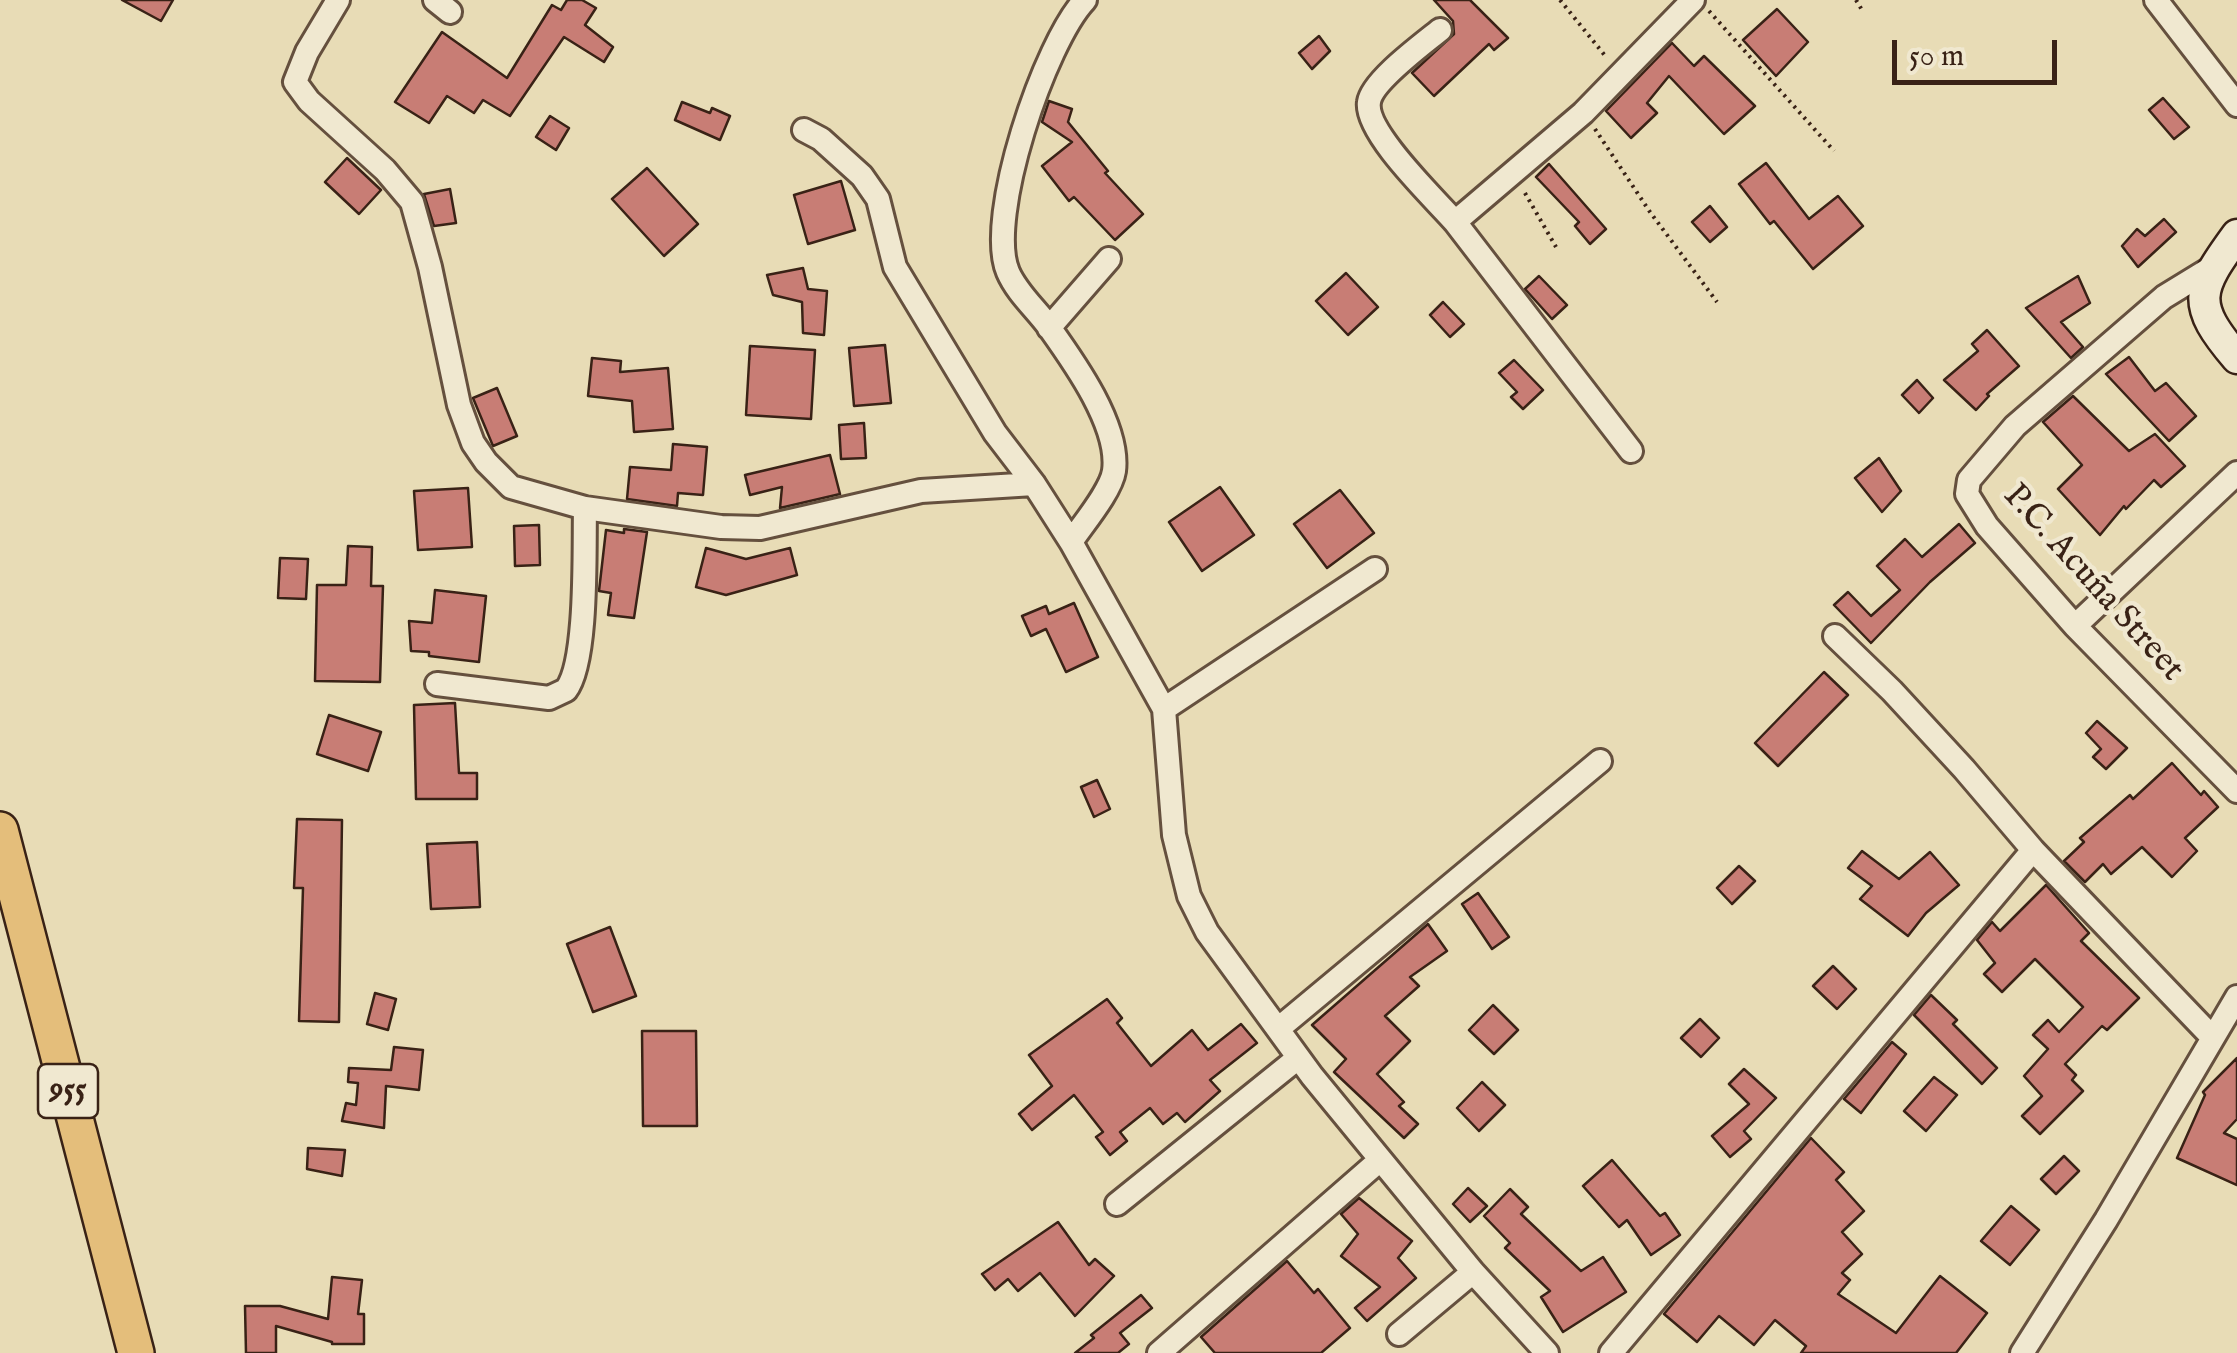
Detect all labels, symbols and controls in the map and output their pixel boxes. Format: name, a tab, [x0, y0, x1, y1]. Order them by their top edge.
scale bar	[1897, 20, 2062, 82]
text: 50 m	[1909, 38, 1964, 76]
street label: P.C. Acuña Street	[1993, 477, 2191, 691]
road number: 955	[38, 1064, 98, 1118]

